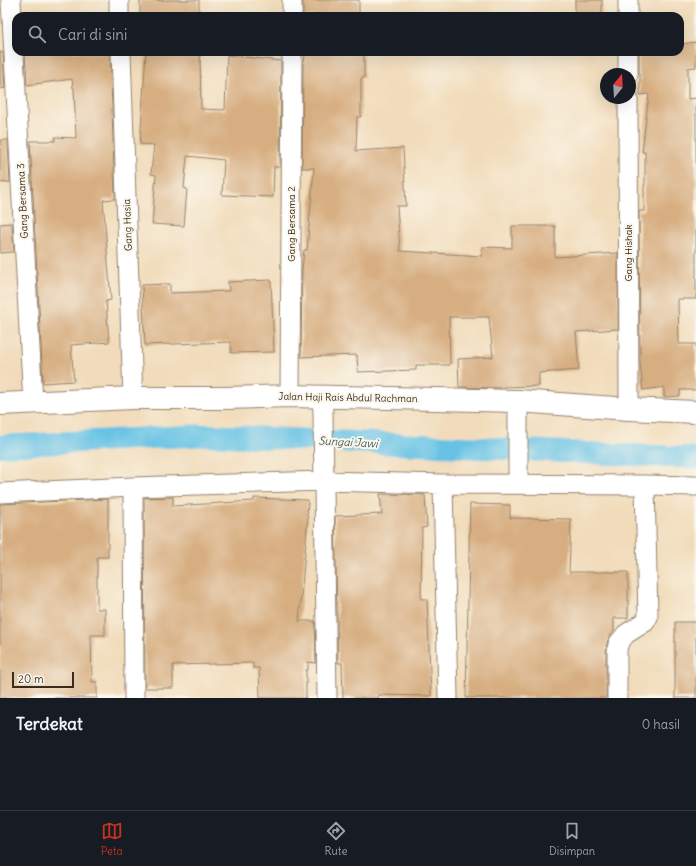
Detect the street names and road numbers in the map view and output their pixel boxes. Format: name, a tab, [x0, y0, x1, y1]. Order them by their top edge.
street label: Gang Bersama 3	[14, 163, 31, 239]
street label: Gang Bersama 2	[285, 186, 298, 262]
street label: Gang Hasia	[120, 198, 135, 251]
street label: Gang Hishak	[622, 224, 635, 282]
street label: Jalan Haji Rais Abdul Rachman	[278, 390, 418, 405]

